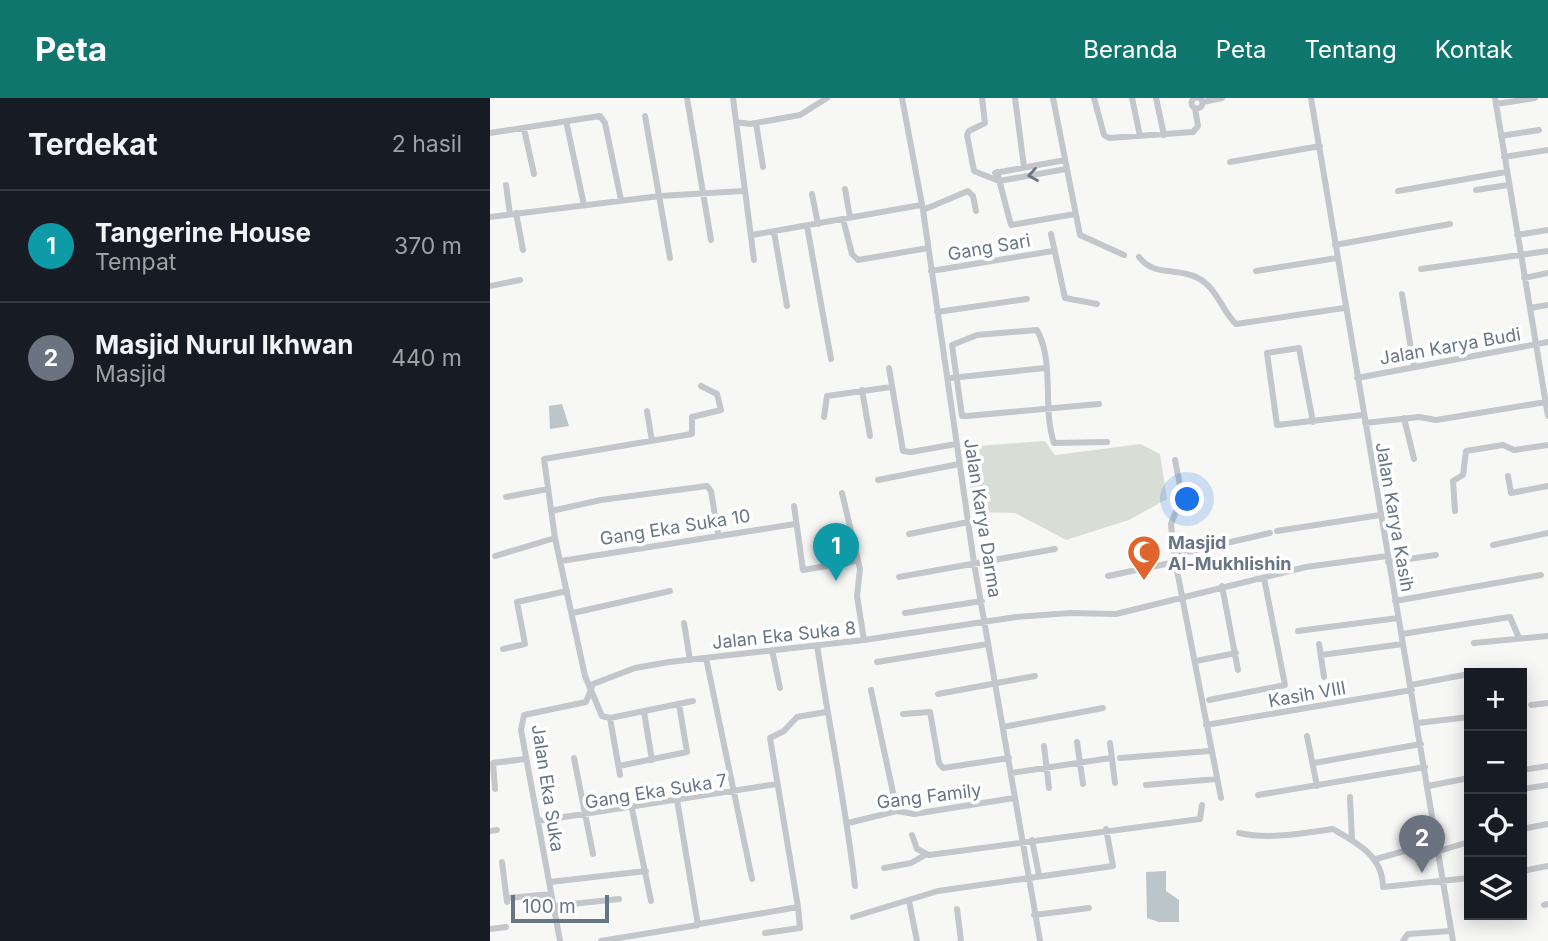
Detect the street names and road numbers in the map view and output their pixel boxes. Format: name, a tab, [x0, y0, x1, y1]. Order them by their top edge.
street label: Gang Sari	[946, 229, 1032, 265]
street label: Jalan Karya Budi	[1378, 323, 1522, 369]
street label: Jalan Karya Darma	[960, 437, 1006, 599]
street label: Jalan Karya Kasih	[1371, 440, 1419, 594]
street label: Gang Eka Suka 10	[598, 505, 752, 549]
street label: Jalan Eka Suka 8	[711, 617, 857, 653]
street label: Kasih VIII	[1266, 677, 1348, 711]
street label: Jalan Eka Suka	[528, 723, 568, 853]
street label: Gang Eka Suka 7	[583, 769, 729, 813]
street label: Gang Family	[875, 779, 983, 813]

